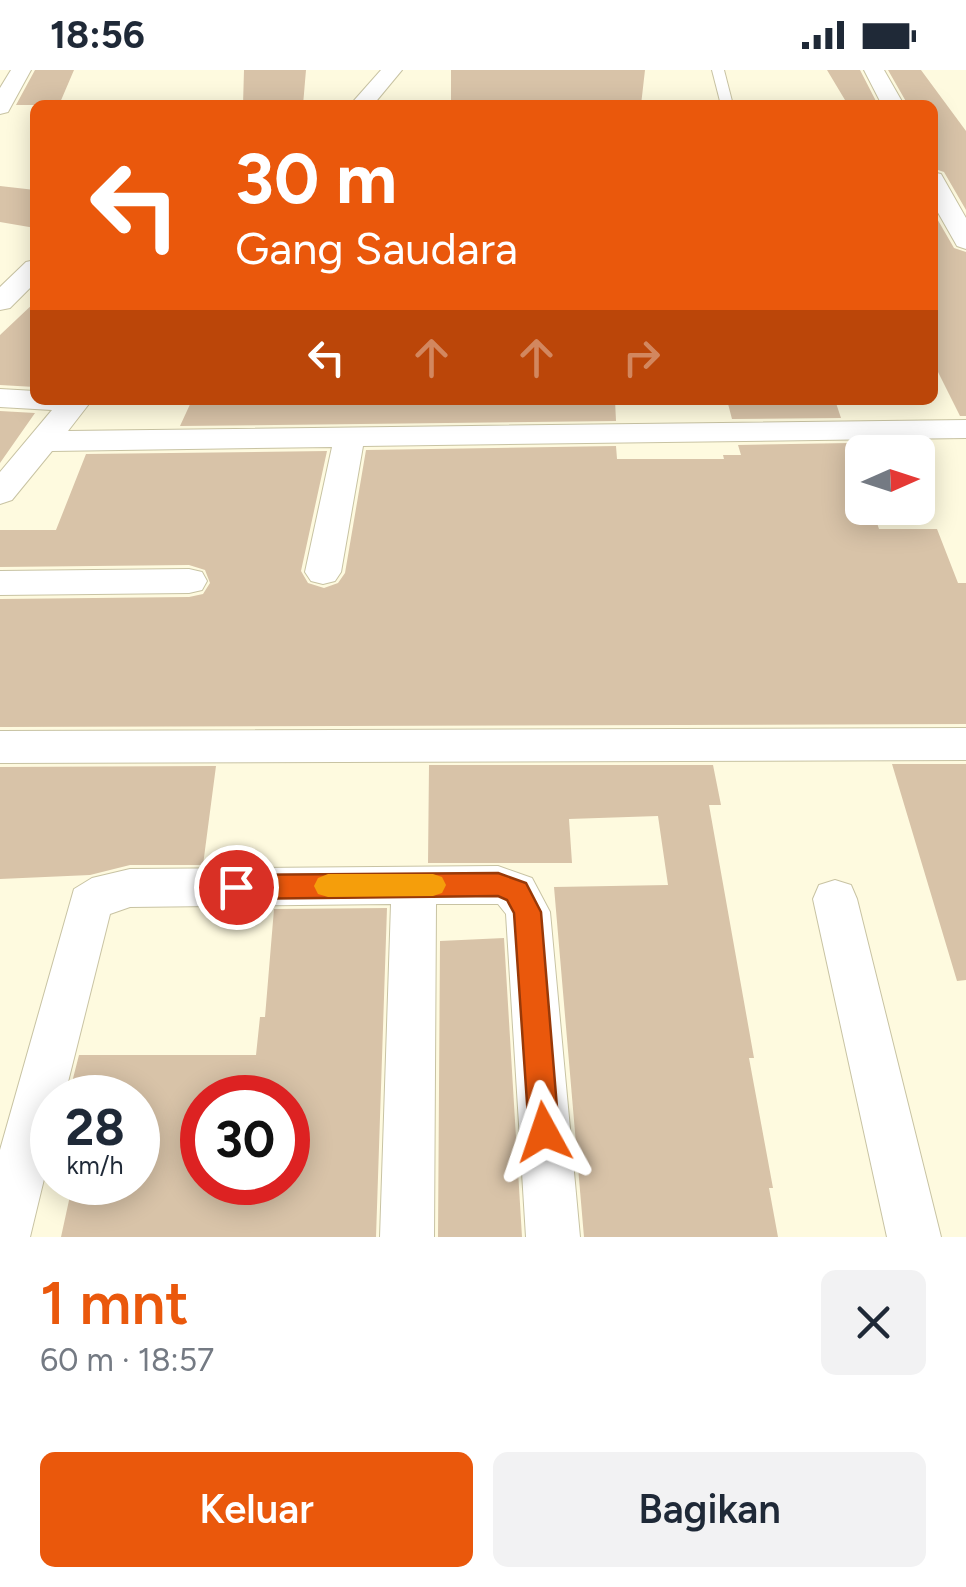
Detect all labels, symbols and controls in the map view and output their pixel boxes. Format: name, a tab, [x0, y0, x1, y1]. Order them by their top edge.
text: 18:56	[50, 12, 145, 58]
text: 30 m	[235, 136, 397, 221]
icon: left	[70, 140, 200, 270]
text: Gang Saudara	[235, 221, 518, 275]
icon: left	[299, 330, 354, 385]
icon: ahead	[404, 330, 459, 385]
icon: ahead	[509, 330, 564, 385]
icon: right	[614, 330, 669, 385]
north arrow	[845, 435, 935, 525]
map controls	[845, 435, 935, 525]
pin	[194, 845, 279, 930]
icon: arrive	[209, 860, 264, 915]
speed limit sign: 30	[180, 1075, 310, 1205]
position arrow	[492, 1080, 596, 1184]
text: 28	[65, 1097, 125, 1158]
text: km/h	[66, 1150, 124, 1180]
text: 1 mnt	[40, 1267, 189, 1339]
button: close	[821, 1270, 926, 1375]
text: 60 m · 18:57	[40, 1341, 214, 1379]
button: Keluar	[40, 1452, 473, 1567]
button: Bagikan	[493, 1452, 926, 1567]

